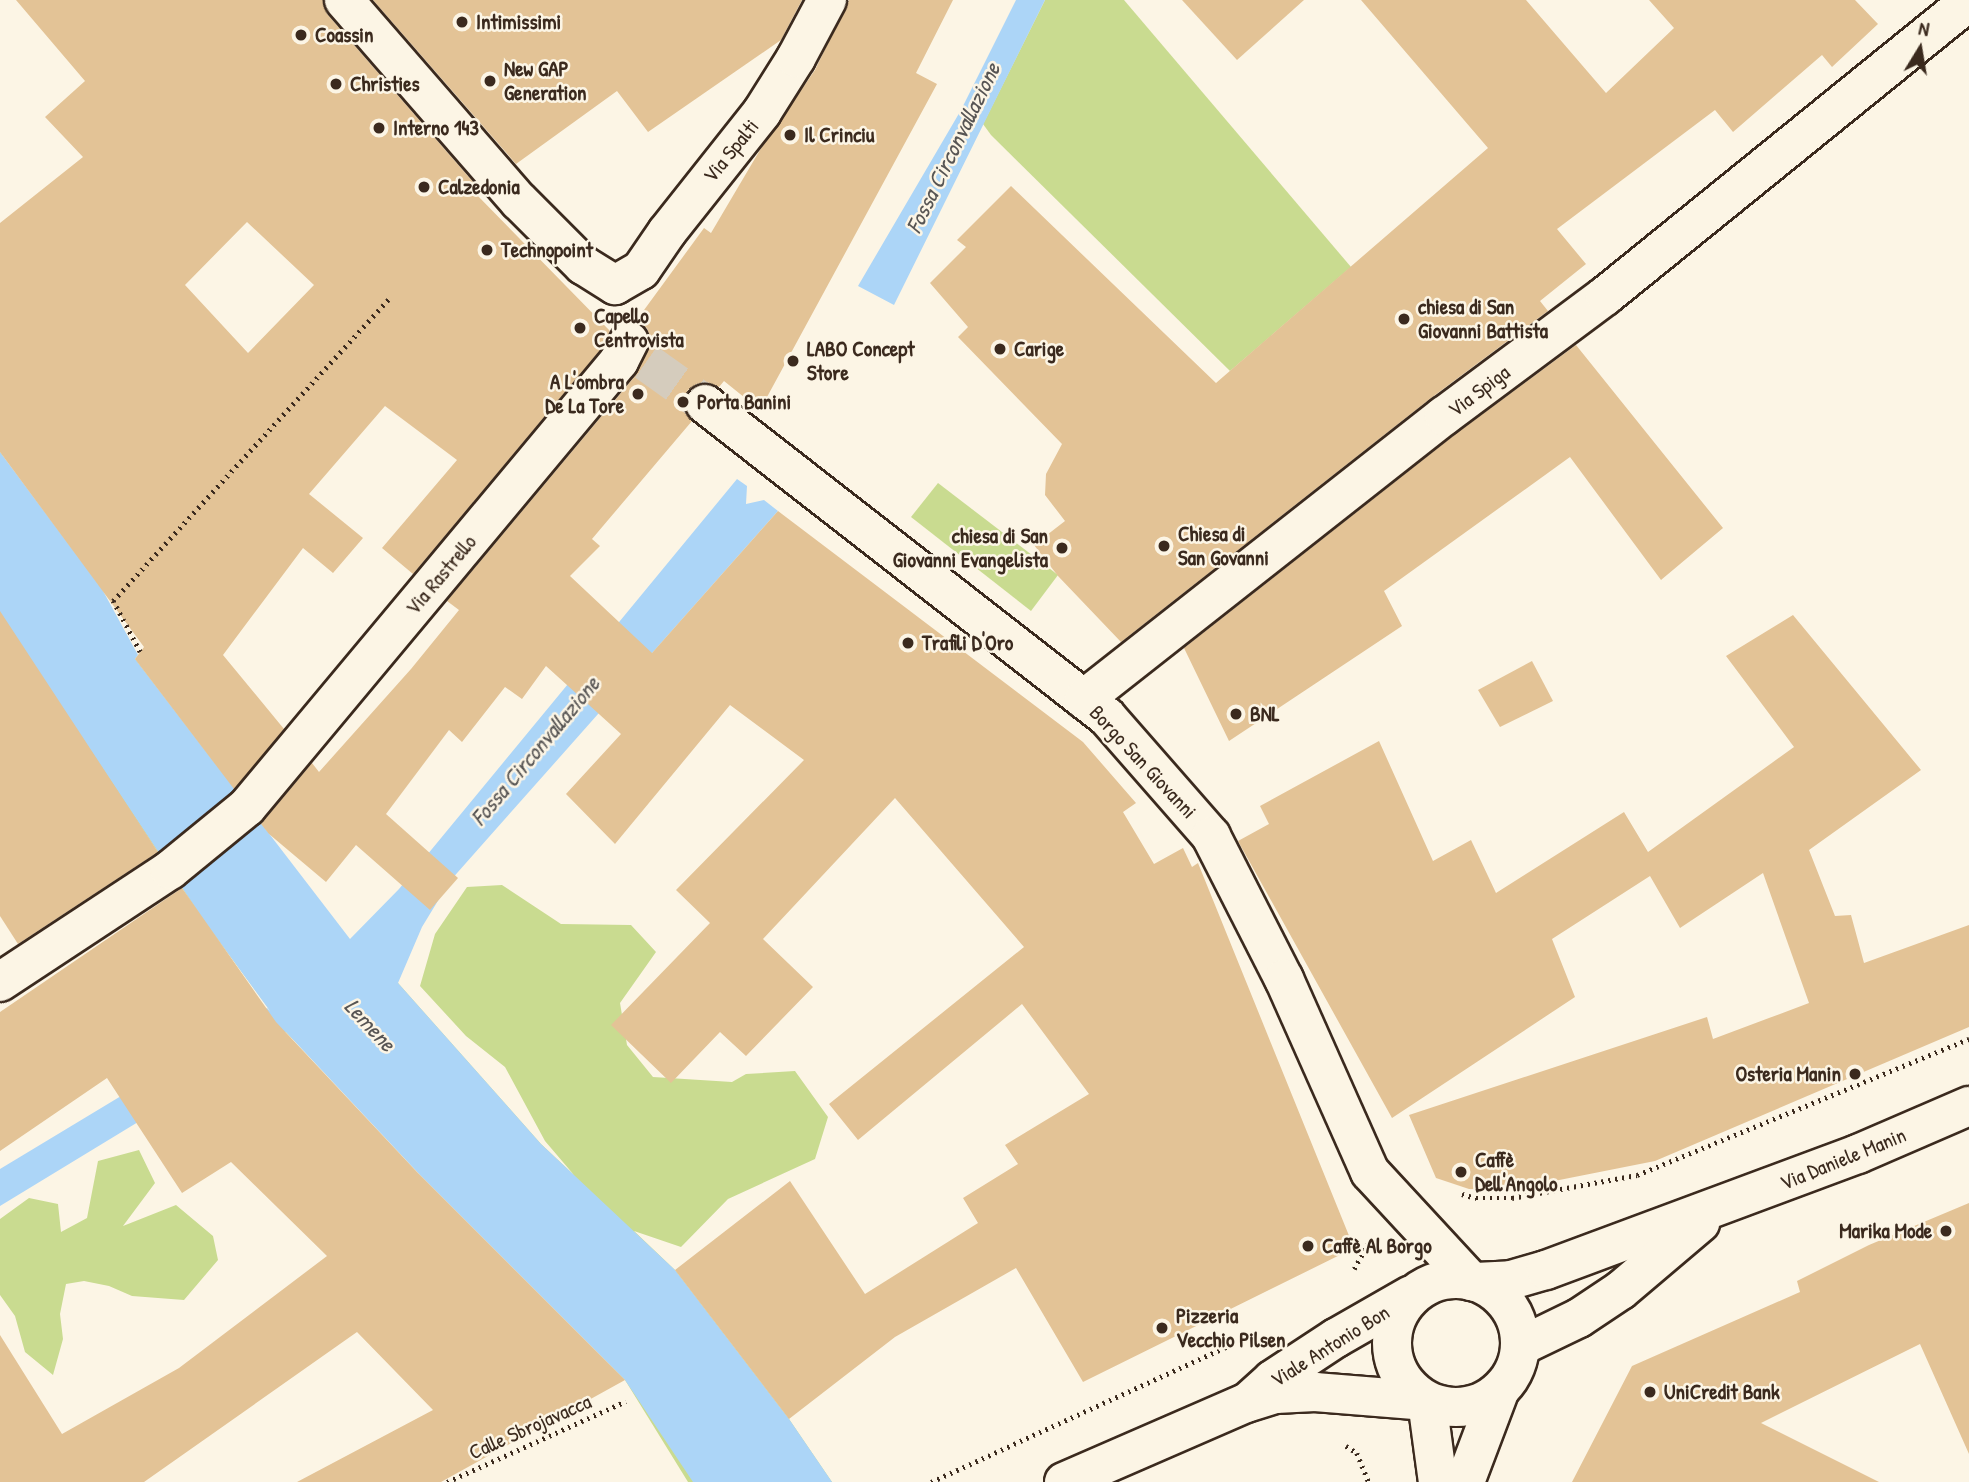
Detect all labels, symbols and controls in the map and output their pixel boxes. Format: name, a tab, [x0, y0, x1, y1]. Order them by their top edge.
place label: Intimissimi	[476, 9, 561, 35]
marker: Intimissimi	[454, 14, 470, 30]
north arrow	[1885, 14, 1955, 84]
text: N	[1917, 15, 1931, 42]
place label: Coassin	[315, 22, 374, 48]
marker: Coassin	[293, 27, 309, 43]
place label: New GAP Generation	[504, 56, 586, 106]
water label: Fossa Circonvallazione	[900, 58, 1006, 238]
place label: Christies	[350, 71, 420, 97]
marker: New GAP Generation	[482, 73, 498, 89]
marker: Christies	[328, 76, 344, 92]
street label: Via Spalti	[698, 114, 764, 188]
place label: Interno 143	[393, 115, 479, 141]
marker: Interno 143	[371, 120, 387, 136]
place label: Il Crinciu	[804, 122, 874, 148]
marker: Il Crinciu	[782, 127, 798, 143]
place label: Calzedonia	[438, 174, 520, 200]
marker: Calzedonia	[416, 179, 432, 195]
place label: Technopoint	[501, 237, 593, 263]
marker: Technopoint	[479, 242, 495, 258]
place label: chiesa di San Giovanni Battista	[1418, 294, 1548, 344]
place label: Capello Centrovista	[594, 303, 684, 353]
marker: chiesa di San Giovanni Battista	[1396, 311, 1412, 327]
marker: Capello Centrovista	[572, 320, 588, 336]
place label: LABO Concept Store	[807, 336, 914, 386]
place label: Carige	[1014, 336, 1064, 362]
marker: Carige	[992, 341, 1008, 357]
marker: LABO Concept Store	[785, 353, 801, 369]
street label: Via Spiga	[1443, 360, 1515, 422]
place label: A L'ombra De La Tore	[545, 369, 624, 419]
marker: A L'ombra De La Tore	[630, 386, 646, 402]
place label: Porta Banini	[697, 389, 791, 415]
marker: Porta Banini	[675, 394, 691, 410]
place label: Chiesa di San Govanni	[1178, 521, 1269, 571]
place label: chiesa di San Giovanni Evangelista	[893, 523, 1048, 573]
street label: Via Rastrello	[400, 530, 482, 620]
marker: Chiesa di San Govanni	[1156, 538, 1172, 554]
marker: chiesa di San Giovanni Evangelista	[1054, 540, 1070, 556]
place label: Trafili D'Oro	[922, 630, 1013, 656]
marker: Trafili D'Oro	[900, 635, 916, 651]
water label: Fossa Circonvallazione	[465, 671, 605, 831]
street label: Borgo San Giovanni	[1084, 700, 1202, 824]
place label: BNL	[1250, 701, 1280, 727]
marker: BNL	[1228, 706, 1244, 722]
water label: Lemene	[339, 993, 401, 1057]
place label: Osteria Manin	[1735, 1061, 1841, 1087]
marker: Osteria Manin	[1847, 1066, 1863, 1082]
street label: Via Daniele Manin	[1776, 1122, 1910, 1196]
place label: Caffè Dell'Angolo	[1475, 1147, 1557, 1197]
marker: Caffè Dell'Angolo	[1453, 1164, 1469, 1180]
place label: Marika Mode	[1839, 1218, 1932, 1244]
marker: Marika Mode	[1938, 1223, 1954, 1239]
place label: Caffè Al Borgo	[1322, 1233, 1432, 1259]
marker: Caffè Al Borgo	[1300, 1238, 1316, 1254]
street label: Viale Antonio Bon	[1266, 1300, 1394, 1392]
place label: Pizzeria Vecchio Pilsen	[1176, 1303, 1286, 1353]
marker: Pizzeria Vecchio Pilsen	[1154, 1320, 1170, 1336]
place label: UniCredit Bank	[1664, 1379, 1780, 1405]
marker: UniCredit Bank	[1642, 1384, 1658, 1400]
street label: Calle Sbrojavacca	[465, 1389, 595, 1465]

